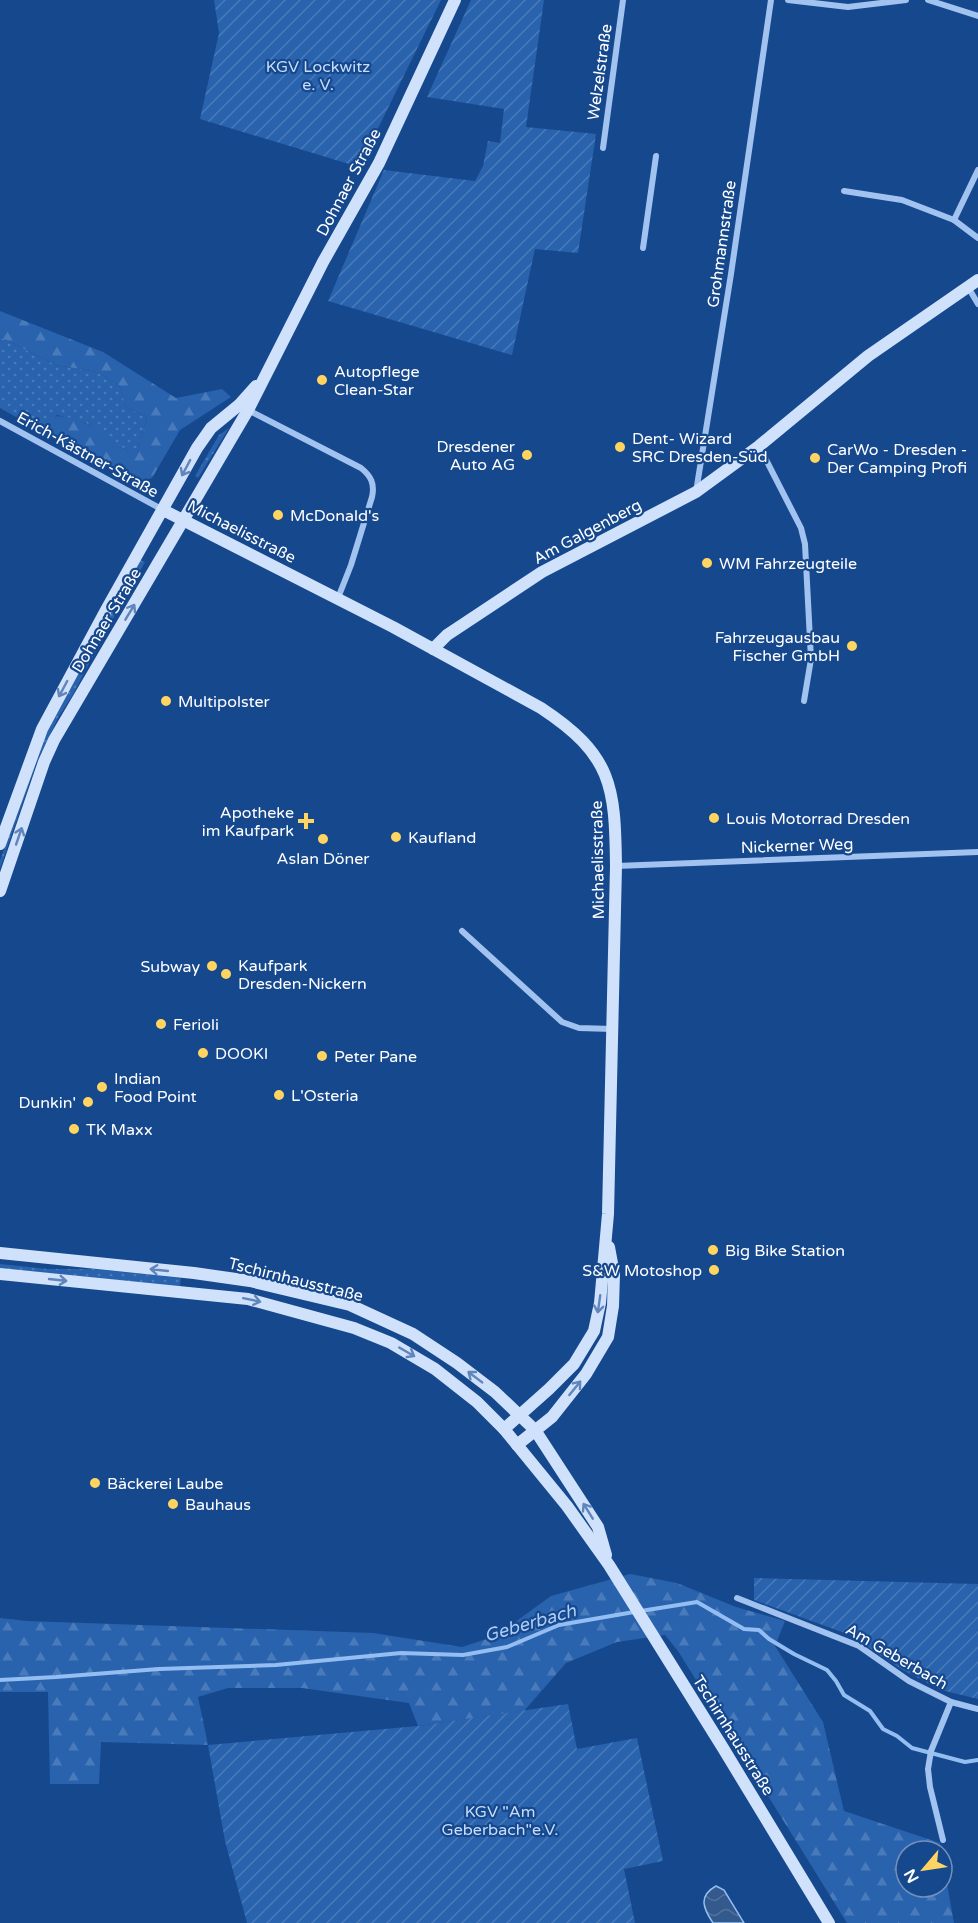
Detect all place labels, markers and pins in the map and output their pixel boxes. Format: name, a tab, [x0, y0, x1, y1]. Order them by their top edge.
place label: Autopflege Clean-Star	[334, 362, 420, 400]
marker: Autopflege Clean-Star	[315, 373, 329, 387]
place label: Dent- Wizard SRC Dresden-Süd	[632, 429, 768, 467]
place label: Dresdener Auto AG	[436, 437, 516, 475]
marker: Dent- Wizard SRC Dresden-Süd	[613, 440, 627, 454]
place label: CarWo - Dresden - Der Camping Profi	[827, 440, 967, 478]
marker: Dresdener Auto AG	[520, 448, 534, 462]
marker: CarWo - Dresden - Der Camping Profi	[808, 451, 822, 465]
place label: McDonald's	[290, 506, 379, 526]
marker: McDonald's	[271, 508, 285, 522]
place label: WM Fahrzeugteile	[719, 554, 857, 574]
marker: WM Fahrzeugteile	[700, 556, 714, 570]
place label: Fahrzeugausbau Fischer GmbH	[715, 628, 840, 666]
marker: Fahrzeugausbau Fischer GmbH	[845, 639, 859, 653]
place label: Multipolster	[178, 692, 271, 712]
marker: Multipolster	[159, 694, 173, 708]
place label: Apotheke im Kaufpark	[202, 803, 294, 841]
place label: Louis Motorrad Dresden	[726, 809, 910, 829]
marker: Louis Motorrad Dresden	[707, 811, 721, 825]
marker: Apotheke im Kaufpark	[299, 814, 313, 828]
place label: Kaufland	[408, 828, 476, 848]
marker: Kaufland	[389, 830, 403, 844]
marker: Aslan Döner	[316, 832, 330, 846]
place label: Aslan Döner	[277, 849, 370, 869]
place label: Kaufpark Dresden-Nickern	[238, 956, 367, 994]
place label: Subway	[141, 957, 200, 977]
marker: Subway	[205, 959, 219, 973]
marker: Kaufpark Dresden-Nickern	[219, 967, 233, 981]
place label: Ferioli	[173, 1015, 219, 1035]
marker: Ferioli	[154, 1017, 168, 1031]
place label: DOOKI	[215, 1044, 268, 1064]
marker: DOOKI	[196, 1046, 210, 1060]
place label: Peter Pane	[334, 1047, 417, 1067]
marker: Peter Pane	[315, 1049, 329, 1063]
place label: Indian Food Point	[114, 1069, 197, 1107]
marker: Indian Food Point	[95, 1080, 109, 1094]
place label: L'Osteria	[291, 1086, 358, 1106]
marker: L'Osteria	[272, 1088, 286, 1102]
place label: Dunkin'	[19, 1093, 76, 1113]
marker: Dunkin'	[81, 1095, 95, 1109]
place label: TK Maxx	[86, 1120, 153, 1140]
marker: TK Maxx	[67, 1122, 81, 1136]
place label: Big Bike Station	[725, 1241, 845, 1261]
marker: Big Bike Station	[706, 1243, 720, 1257]
place label: S&W Motoshop	[582, 1261, 702, 1281]
marker: S&W Motoshop	[707, 1263, 721, 1277]
place label: Bäckerei Laube	[107, 1474, 223, 1494]
marker: Bäckerei Laube	[88, 1476, 102, 1490]
place label: Bauhaus	[185, 1495, 251, 1515]
marker: Bauhaus	[166, 1497, 180, 1511]

